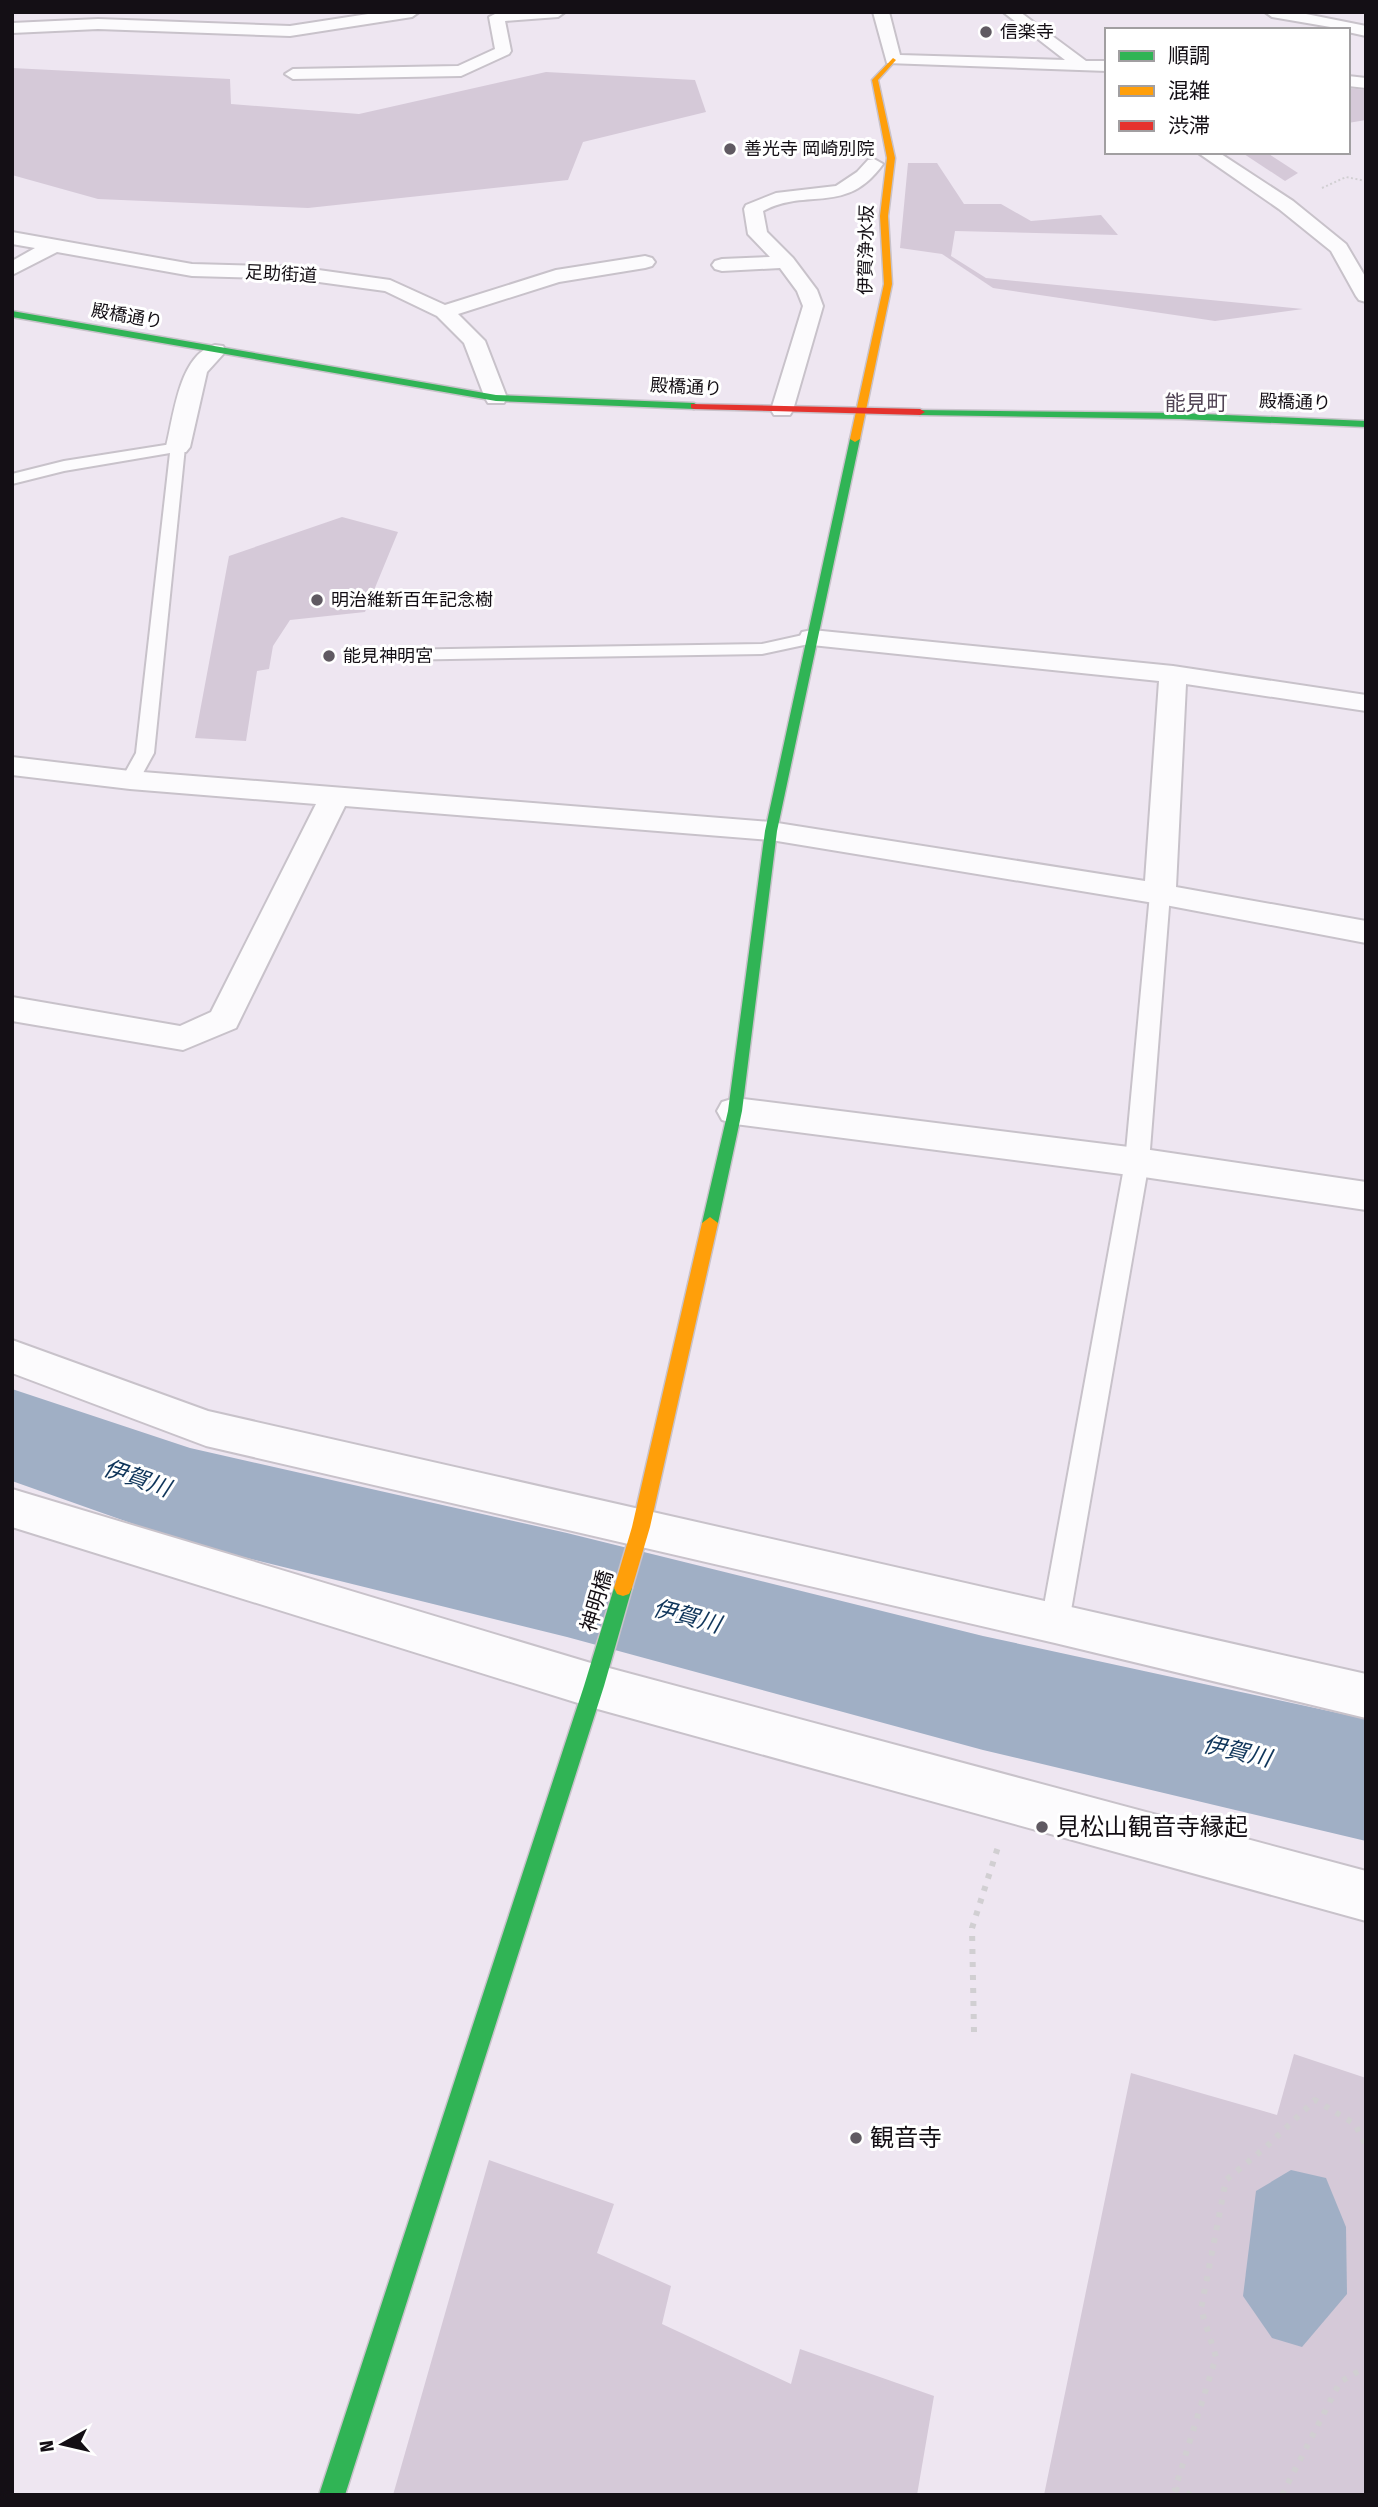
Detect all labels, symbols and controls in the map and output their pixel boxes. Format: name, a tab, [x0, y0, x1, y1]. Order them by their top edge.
place label: 信楽寺	[1000, 21, 1054, 43]
marker: 信楽寺	[978, 24, 994, 40]
legend	[1105, 28, 1350, 154]
text: 順調	[1168, 43, 1210, 69]
text: 混雑	[1168, 78, 1210, 104]
text: 渋滞	[1168, 113, 1210, 139]
place label: 善光寺 岡崎別院	[744, 138, 874, 160]
marker: 善光寺 岡崎別院	[722, 141, 738, 157]
street label: 伊賀浄水坂	[854, 205, 878, 295]
street label: 足助街道	[244, 261, 318, 287]
street label: 殿橋通り	[90, 299, 164, 333]
street label: 殿橋通り	[649, 374, 723, 400]
district label: 能見町	[1165, 390, 1228, 416]
street label: 殿橋通り	[1259, 390, 1331, 414]
place label: 明治維新百年記念樹	[331, 589, 493, 611]
marker: 明治維新百年記念樹	[309, 592, 325, 608]
place label: 能見神明宮	[343, 645, 433, 667]
marker: 能見神明宮	[321, 648, 337, 664]
water label: 伊賀川	[100, 1454, 177, 1503]
street label: 神明橋	[575, 1567, 619, 1635]
water label: 伊賀川	[650, 1594, 727, 1639]
water label: 伊賀川	[1200, 1730, 1277, 1773]
place label: 見松山観音寺縁起	[1056, 1813, 1248, 1841]
marker: 見松山観音寺縁起	[1034, 1819, 1050, 1835]
place label: 観音寺	[870, 2124, 942, 2152]
marker: 観音寺	[848, 2130, 864, 2146]
north arrow	[28, 2409, 98, 2479]
text: N	[34, 2439, 59, 2454]

